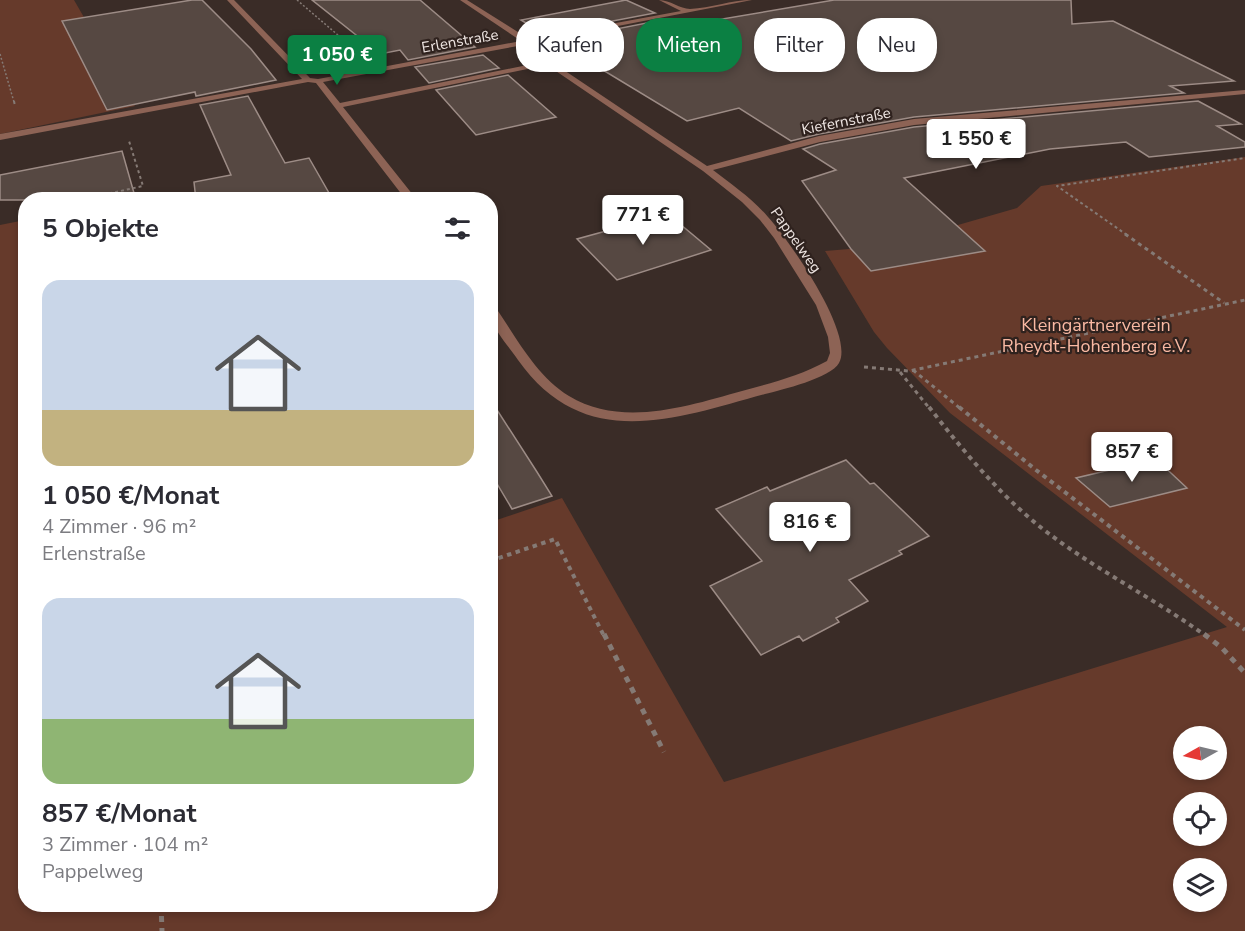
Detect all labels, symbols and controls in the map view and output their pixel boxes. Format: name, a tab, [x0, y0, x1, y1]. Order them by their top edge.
chip: Kaufen	[516, 18, 624, 72]
chip: Mieten	[636, 18, 742, 72]
chip: Filter	[754, 18, 845, 72]
chip: Neu	[857, 18, 937, 72]
street label: Erlenstraße	[420, 24, 500, 58]
pin: 1 050 €	[282, 35, 392, 86]
text: 1 050 €	[302, 41, 372, 68]
street label: Kiefernstraße	[800, 103, 892, 139]
pin: 1 550 €	[921, 119, 1031, 170]
text: 1 550 €	[941, 125, 1011, 152]
pin: 771 €	[601, 195, 685, 246]
text: 771 €	[616, 201, 670, 228]
street label: Pappelweg	[766, 203, 826, 277]
text: 5 Objekte	[42, 211, 159, 246]
icon: filters	[441, 212, 474, 245]
park label: Kleingärtnerverein Rheydt-Hohenberg e.V.	[1002, 313, 1190, 358]
icon: home	[204, 319, 312, 427]
pin: 857 €	[1090, 432, 1174, 483]
text: 857 €	[1105, 438, 1159, 465]
text: 1 050 €/Monat	[42, 478, 219, 513]
pin: 816 €	[768, 502, 852, 553]
text: 816 €	[783, 508, 837, 535]
text: 4 Zimmer · 96 m²	[42, 513, 196, 540]
text: Erlenstraße	[42, 540, 146, 567]
icon: home	[204, 637, 312, 745]
north arrow	[1173, 726, 1227, 780]
map controls	[1173, 726, 1227, 912]
button: locate	[1173, 792, 1227, 846]
text: 857 €/Monat	[42, 796, 197, 831]
text: 3 Zimmer · 104 m²	[42, 831, 208, 858]
text: Pappelweg	[42, 858, 143, 885]
button: layers	[1173, 858, 1227, 912]

